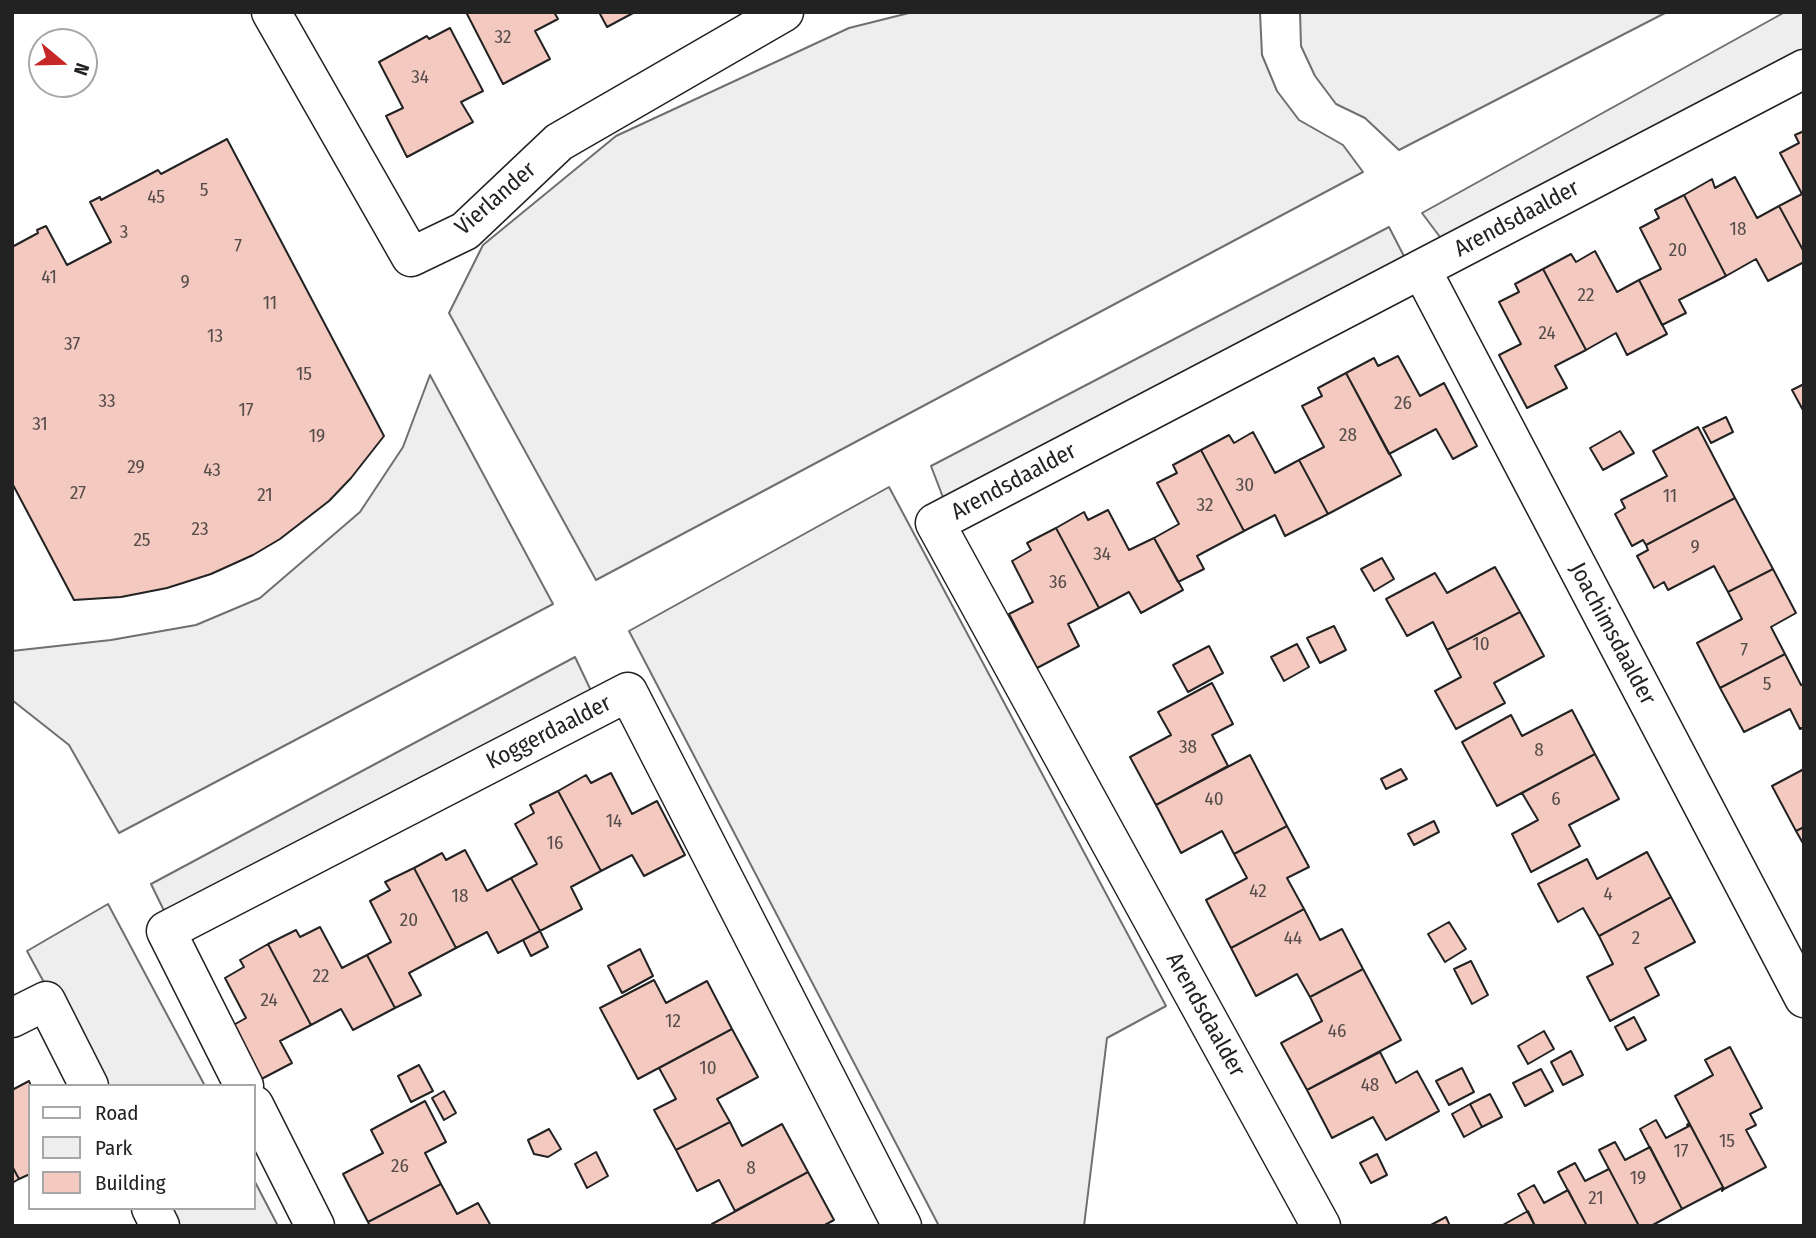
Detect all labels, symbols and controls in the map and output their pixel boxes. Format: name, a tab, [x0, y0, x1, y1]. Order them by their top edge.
house number: 32	[495, 27, 511, 49]
north arrow	[28, 28, 98, 98]
text: N	[69, 60, 94, 78]
house number: 34	[411, 67, 429, 89]
street label: Vierlander	[450, 156, 542, 242]
street label: Arendsdaalder	[1450, 175, 1584, 263]
house number: 5	[200, 180, 208, 202]
house number: 45	[147, 187, 165, 209]
house number: 18	[1730, 219, 1746, 241]
house number: 3	[120, 222, 128, 244]
house number: 7	[234, 236, 242, 258]
house number: 20	[1669, 240, 1687, 262]
house number: 41	[41, 267, 57, 289]
house number: 9	[180, 272, 190, 294]
house number: 22	[1578, 285, 1594, 307]
house number: 11	[263, 293, 277, 315]
house number: 24	[1538, 323, 1556, 345]
house number: 13	[207, 326, 223, 348]
house number: 37	[64, 334, 80, 356]
house number: 15	[296, 364, 312, 386]
house number: 33	[98, 391, 116, 413]
house number: 26	[1394, 393, 1412, 415]
house number: 17	[238, 400, 254, 422]
house number: 31	[32, 414, 48, 436]
house number: 28	[1339, 425, 1357, 447]
house number: 19	[309, 426, 325, 448]
street label: Arendsdaalder	[947, 438, 1081, 526]
house number: 29	[127, 457, 145, 479]
house number: 43	[203, 460, 221, 482]
house number: 30	[1236, 475, 1254, 497]
house number: 27	[70, 483, 86, 505]
house number: 21	[257, 485, 273, 507]
house number: 11	[1663, 486, 1677, 508]
house number: 32	[1197, 495, 1213, 517]
house number: 23	[192, 519, 208, 541]
house number: 25	[133, 530, 151, 552]
house number: 9	[1690, 537, 1700, 559]
house number: 34	[1093, 544, 1111, 566]
street label: Joachimsdaalder	[1563, 558, 1661, 710]
house number: 36	[1049, 572, 1067, 594]
house number: 10	[1472, 634, 1490, 656]
house number: 7	[1740, 640, 1748, 662]
house number: 5	[1763, 674, 1771, 696]
street label: Koggerdaalder	[482, 690, 616, 776]
house number: 38	[1179, 737, 1197, 759]
house number: 8	[1534, 740, 1544, 762]
house number: 40	[1204, 789, 1224, 811]
house number: 6	[1551, 789, 1561, 811]
house number: 14	[606, 811, 622, 833]
house number: 16	[547, 833, 563, 855]
house number: 42	[1249, 881, 1267, 903]
house number: 4	[1603, 884, 1613, 906]
house number: 18	[452, 886, 468, 908]
house number: 20	[400, 910, 418, 932]
house number: 44	[1284, 928, 1302, 950]
house number: 2	[1632, 928, 1640, 950]
street label: Arendsdaalder	[1160, 948, 1250, 1082]
house number: 22	[313, 966, 329, 988]
house number: 24	[260, 990, 278, 1012]
house number: 12	[665, 1011, 681, 1033]
house number: 46	[1328, 1021, 1346, 1043]
house number: 10	[699, 1058, 717, 1080]
house number: 48	[1361, 1075, 1379, 1097]
legend	[28, 1084, 256, 1210]
text: Road	[95, 1100, 139, 1126]
house number: 15	[1719, 1131, 1735, 1153]
text: Park	[95, 1135, 132, 1161]
house number: 17	[1673, 1141, 1689, 1163]
house number: 26	[391, 1156, 409, 1178]
house number: 8	[746, 1158, 756, 1180]
house number: 19	[1630, 1168, 1646, 1190]
text: Building	[95, 1170, 166, 1196]
house number: 21	[1588, 1188, 1604, 1210]

